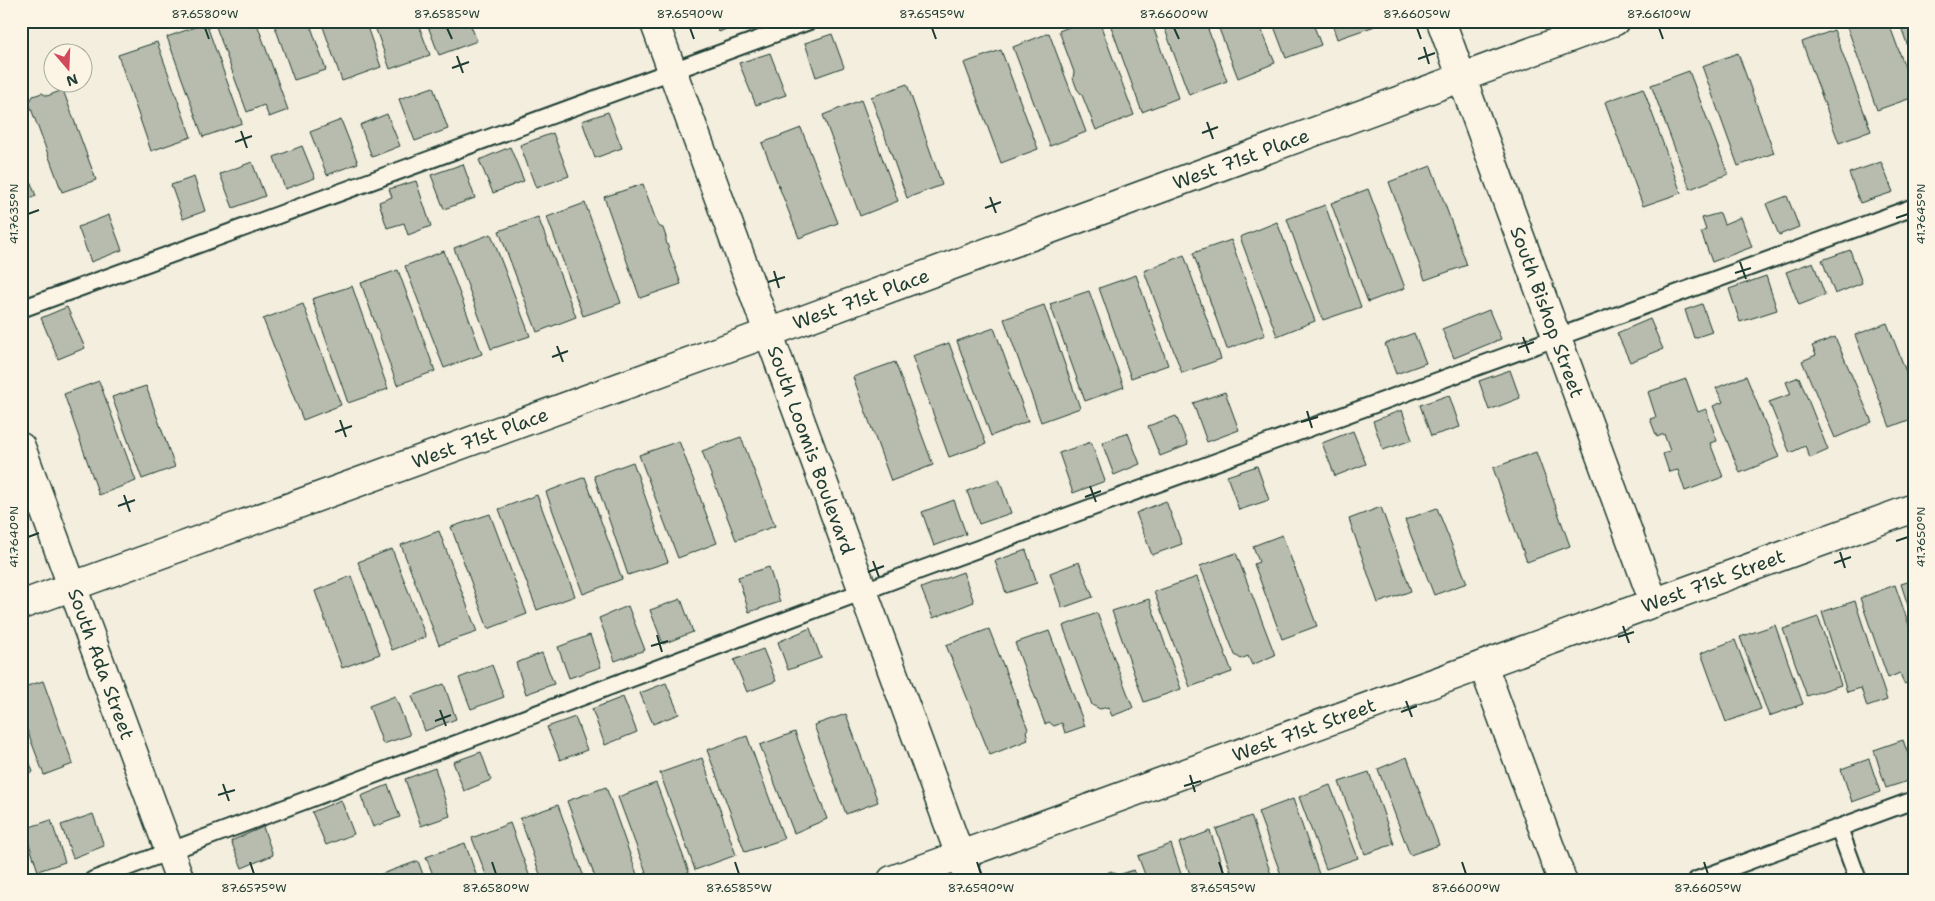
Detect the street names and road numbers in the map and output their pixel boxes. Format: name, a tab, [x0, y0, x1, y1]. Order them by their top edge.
street label: West 71st Place	[1169, 123, 1313, 195]
street label: South Bishop Street	[1504, 223, 1590, 401]
street label: West 71st Place	[789, 263, 933, 335]
street label: South Loomis Boulevard	[762, 342, 860, 558]
street label: West 71st Place	[408, 402, 552, 474]
street label: West 71st Street	[1638, 543, 1788, 619]
street label: South Ada Street	[62, 585, 140, 743]
street label: West 71st Street	[1229, 692, 1379, 768]

